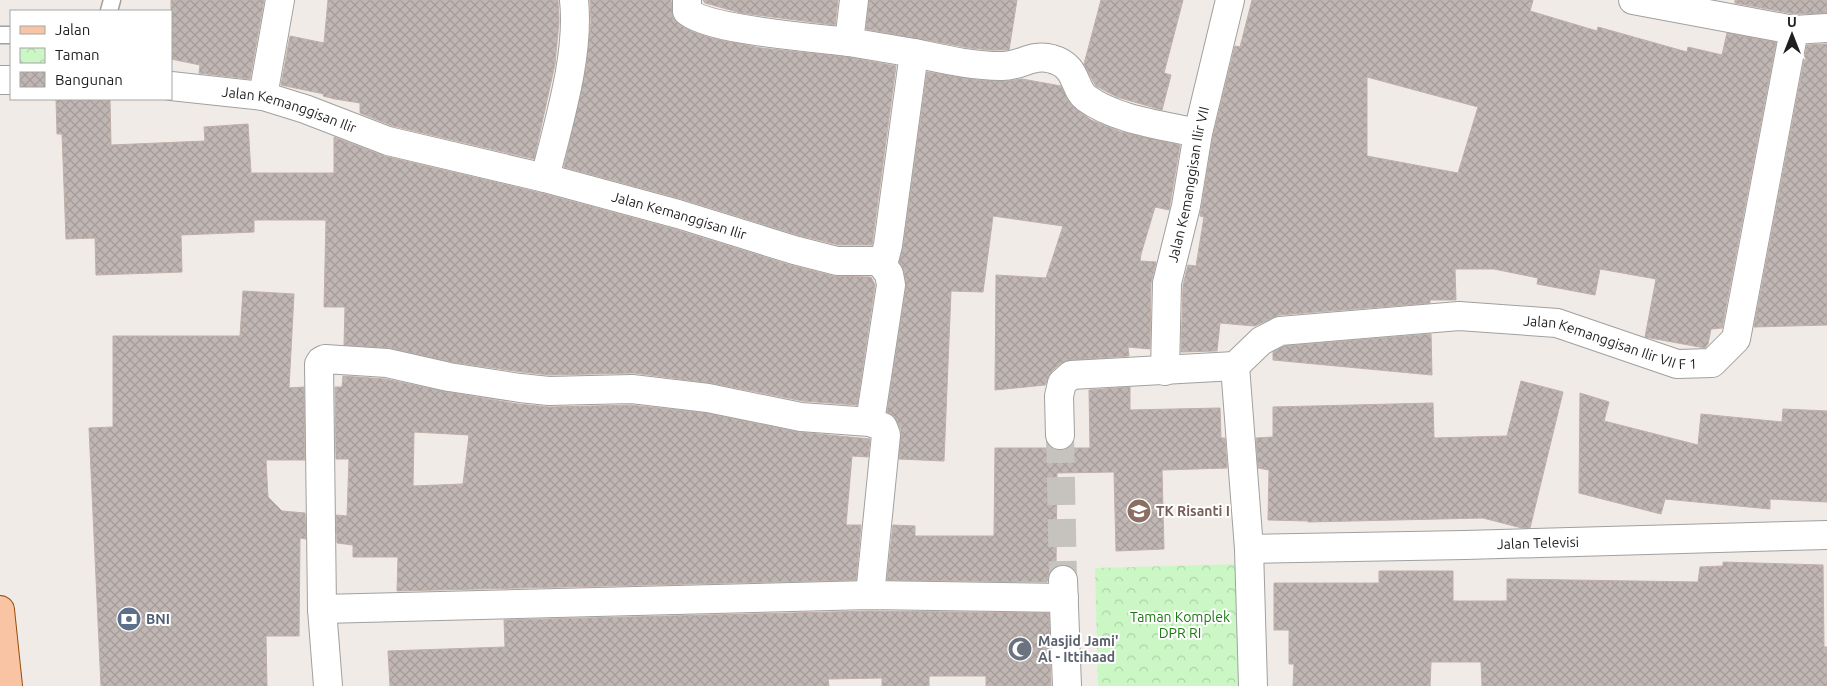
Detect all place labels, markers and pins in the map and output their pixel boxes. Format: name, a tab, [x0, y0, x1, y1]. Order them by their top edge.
school or university icon: TK Risanti I	[1126, 498, 1152, 524]
place label: TK Risanti I	[1156, 503, 1230, 519]
bank icon: BNI	[116, 606, 142, 632]
place label: BNI	[146, 611, 170, 627]
place label: Masjid Jami' Al - Ittihaad	[1038, 633, 1118, 665]
mosque icon: Masjid Jami' Al - Ittihaad	[1007, 636, 1033, 662]

